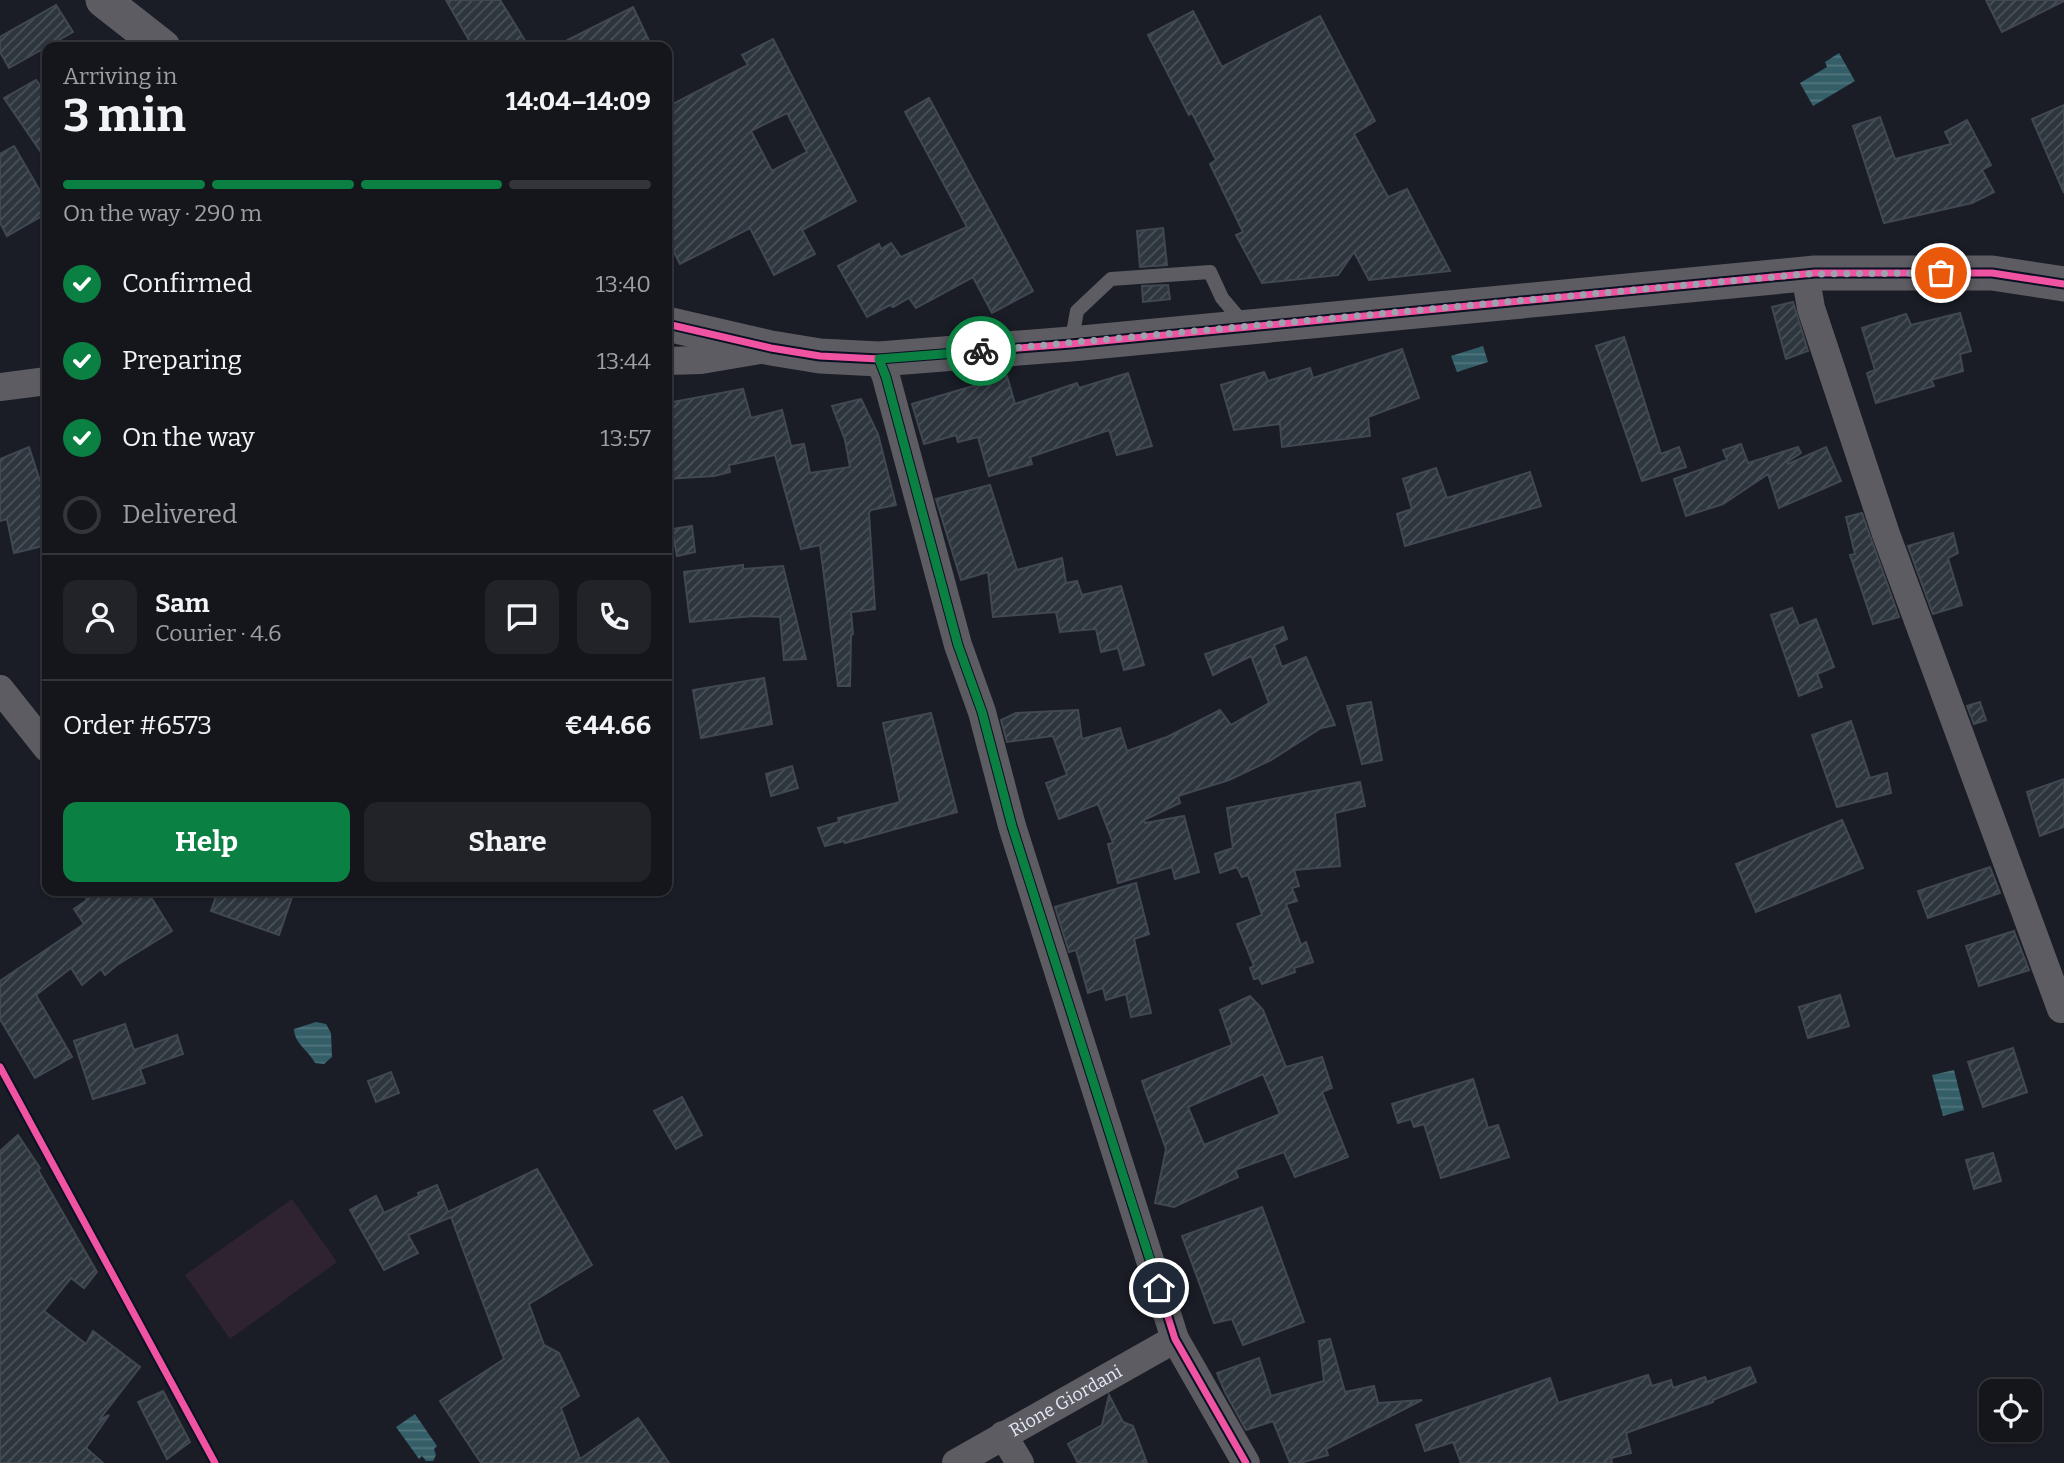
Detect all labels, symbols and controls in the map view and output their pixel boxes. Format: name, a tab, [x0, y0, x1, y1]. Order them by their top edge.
text: Arriving in	[63, 62, 177, 90]
text: 14:04–14:09	[506, 86, 651, 117]
text: 3 min	[63, 88, 186, 143]
text: On the way · 290 m	[63, 199, 262, 227]
pin	[1911, 243, 1971, 303]
icon: bag	[1922, 254, 1960, 292]
icon: check	[63, 265, 101, 303]
text: Confirmed	[122, 268, 252, 299]
text: 13:40	[596, 270, 651, 298]
courier	[946, 316, 1016, 386]
icon: bike	[962, 332, 1000, 370]
icon: check	[63, 342, 101, 380]
text: Preparing	[122, 345, 242, 376]
text: 13:44	[597, 347, 651, 375]
icon: check	[63, 419, 101, 457]
text: On the way	[122, 422, 255, 453]
text: 13:57	[600, 424, 651, 452]
text: Delivered	[122, 499, 237, 530]
button: person	[63, 580, 137, 654]
button: chat	[485, 580, 559, 654]
button: phone	[577, 580, 651, 654]
text: Sam	[155, 588, 210, 619]
text: Courier · 4.6	[155, 619, 282, 647]
text: Order #6573	[63, 710, 212, 741]
text: €44.66	[565, 710, 651, 741]
button: Help	[63, 802, 350, 882]
button: Share	[364, 802, 651, 882]
pin	[1129, 1258, 1189, 1318]
icon: home	[1140, 1269, 1178, 1307]
street label: Rione Giordani	[1005, 1360, 1126, 1442]
map controls	[1979, 1379, 2042, 1442]
button: locate	[1979, 1379, 2042, 1442]

